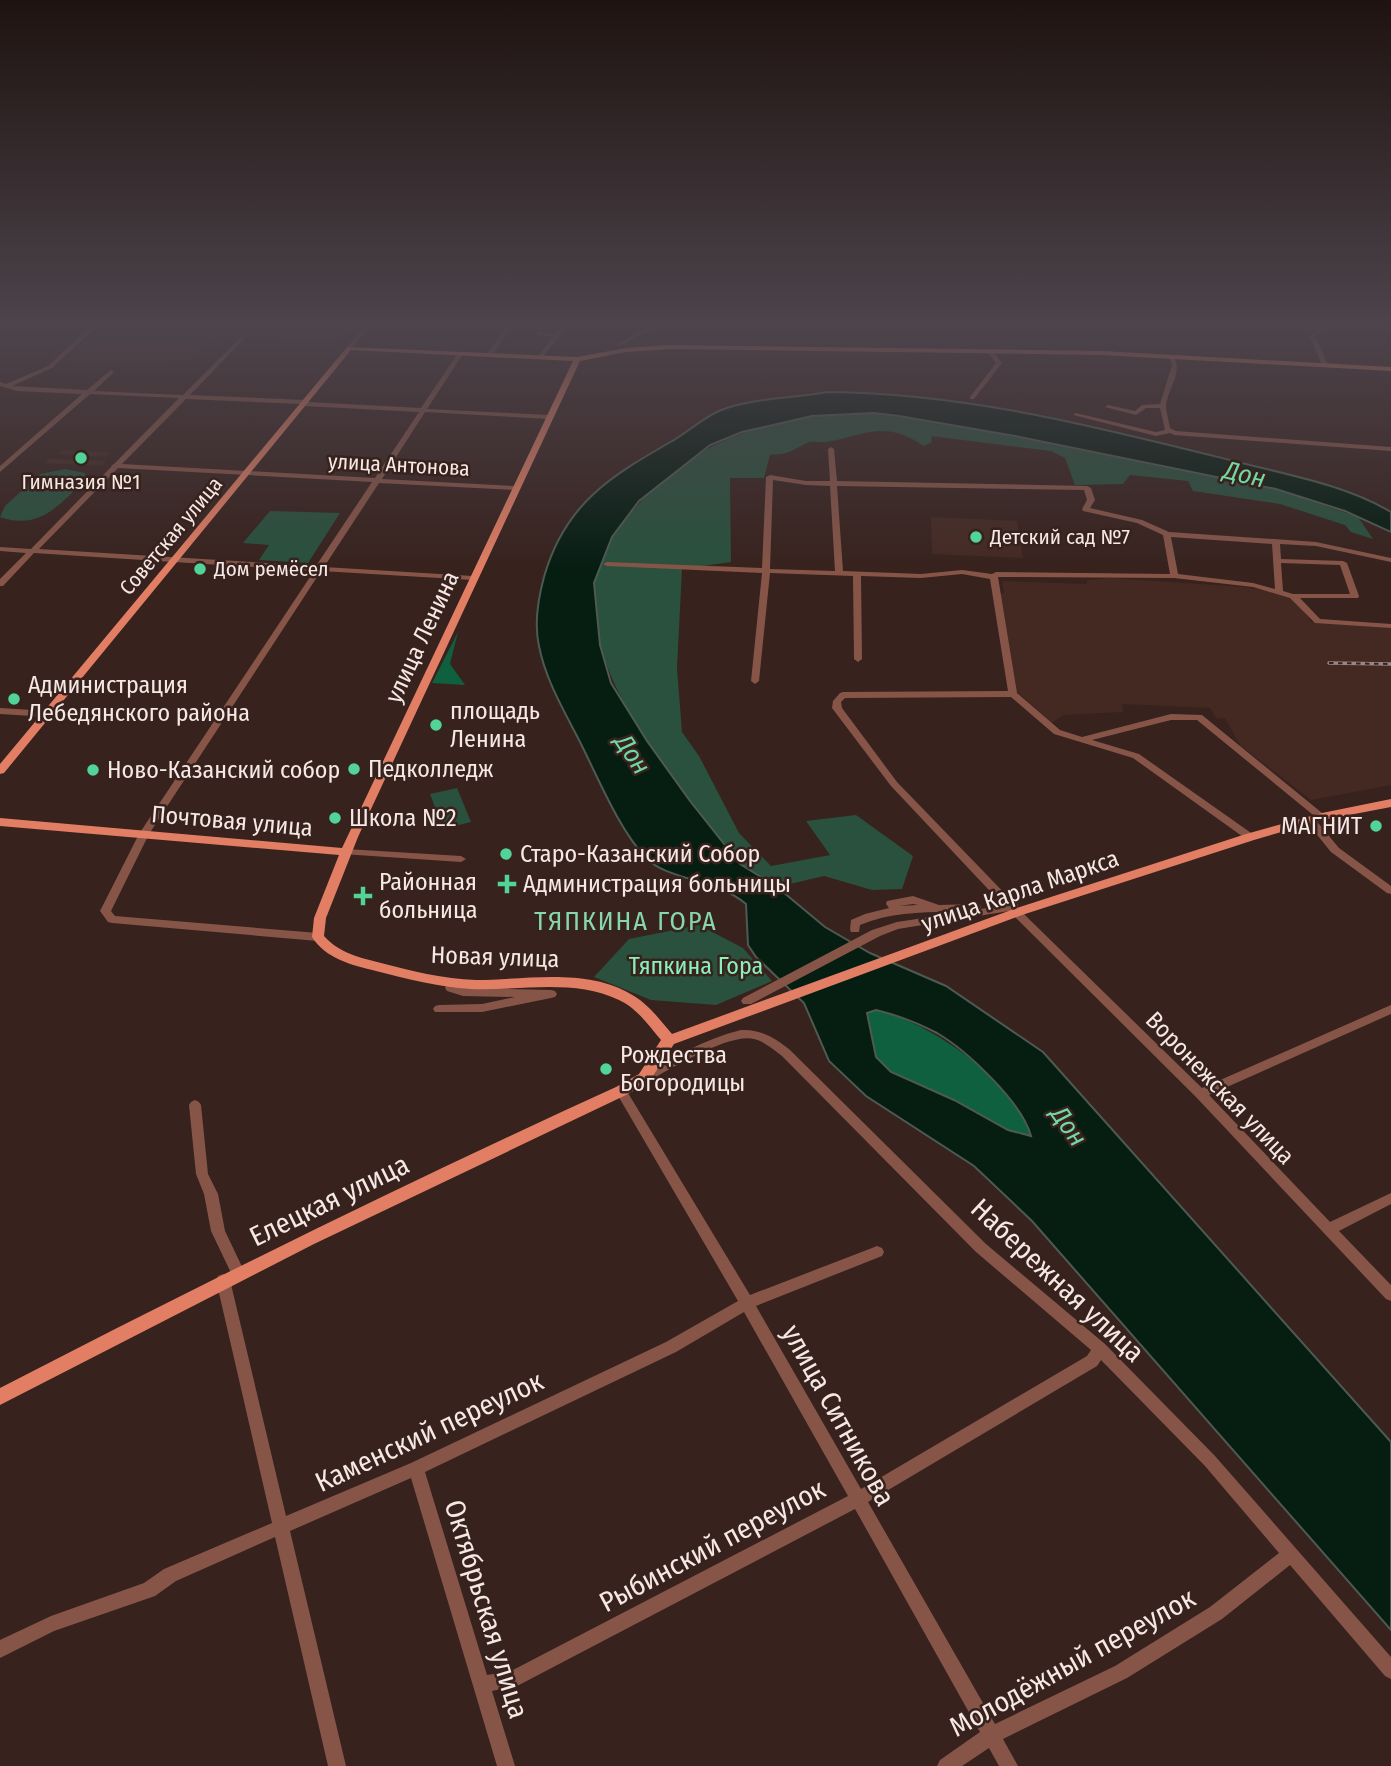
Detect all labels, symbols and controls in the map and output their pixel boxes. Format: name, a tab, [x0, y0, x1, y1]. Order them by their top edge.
street label: улица Антонова	[328, 448, 470, 482]
marker: Гимназия №1	[73, 450, 89, 466]
water label: Дон	[1219, 454, 1269, 495]
place label: Гимназия №1	[22, 469, 140, 495]
street label: Советская улица	[114, 472, 228, 600]
place label: Детский сад №7	[989, 524, 1130, 550]
marker: Детский сад №7	[968, 529, 984, 545]
place label: Дом ремёсел	[213, 556, 329, 582]
marker: Дом ремёсел	[192, 561, 208, 577]
street label: улица Ленина	[379, 567, 465, 707]
place label: Администрация Лебедянского района	[28, 671, 250, 727]
marker: Администрация Лебедянского района	[6, 691, 22, 707]
place label: площадь Ленина	[450, 697, 540, 753]
marker: площадь Ленина	[428, 717, 444, 733]
water label: Дон	[607, 727, 657, 780]
place label: Педколледж	[368, 755, 494, 783]
place label: Ново-Казанский собор	[107, 756, 340, 784]
marker: Педколледж	[346, 761, 362, 777]
marker: Ново-Казанский собор	[85, 762, 101, 778]
street label: Почтовая улица	[150, 800, 314, 842]
place label: Школа №2	[349, 804, 457, 832]
marker: Школа №2	[327, 810, 343, 826]
place label: МАГНИТ	[1281, 812, 1362, 840]
marker: МАГНИТ	[1368, 818, 1384, 834]
place label: Старо-Казанский Собор	[520, 840, 760, 868]
street label: улица Карла Маркса	[918, 844, 1122, 938]
marker: Старо-Казанский Собор	[498, 846, 514, 862]
place label: Районная больница	[379, 868, 477, 924]
place label: Администрация больницы	[523, 870, 791, 898]
marker: Администрация больницы	[497, 874, 517, 894]
marker: Районная больница	[353, 886, 373, 906]
district label: ТЯПКИНА ГОРА	[534, 906, 718, 937]
street label: Новая улица	[430, 941, 560, 973]
park label: Тяпкина Гора	[629, 952, 763, 980]
street label: Воронежская улица	[1140, 1006, 1300, 1170]
place label: Рождества Богородицы	[620, 1041, 745, 1097]
marker: Рождества Богородицы	[598, 1061, 614, 1077]
water label: Дон	[1043, 1099, 1093, 1152]
street label: Елецкая улица	[244, 1148, 414, 1253]
street label: Набережная улица	[964, 1192, 1151, 1369]
street label: улица Ситникова	[775, 1319, 902, 1512]
street label: Каменский переулок	[310, 1364, 548, 1499]
street label: Рыбинский переулок	[594, 1472, 831, 1619]
street label: Октябрьская улица	[438, 1496, 535, 1722]
street label: Молодёжный переулок	[944, 1581, 1201, 1744]

